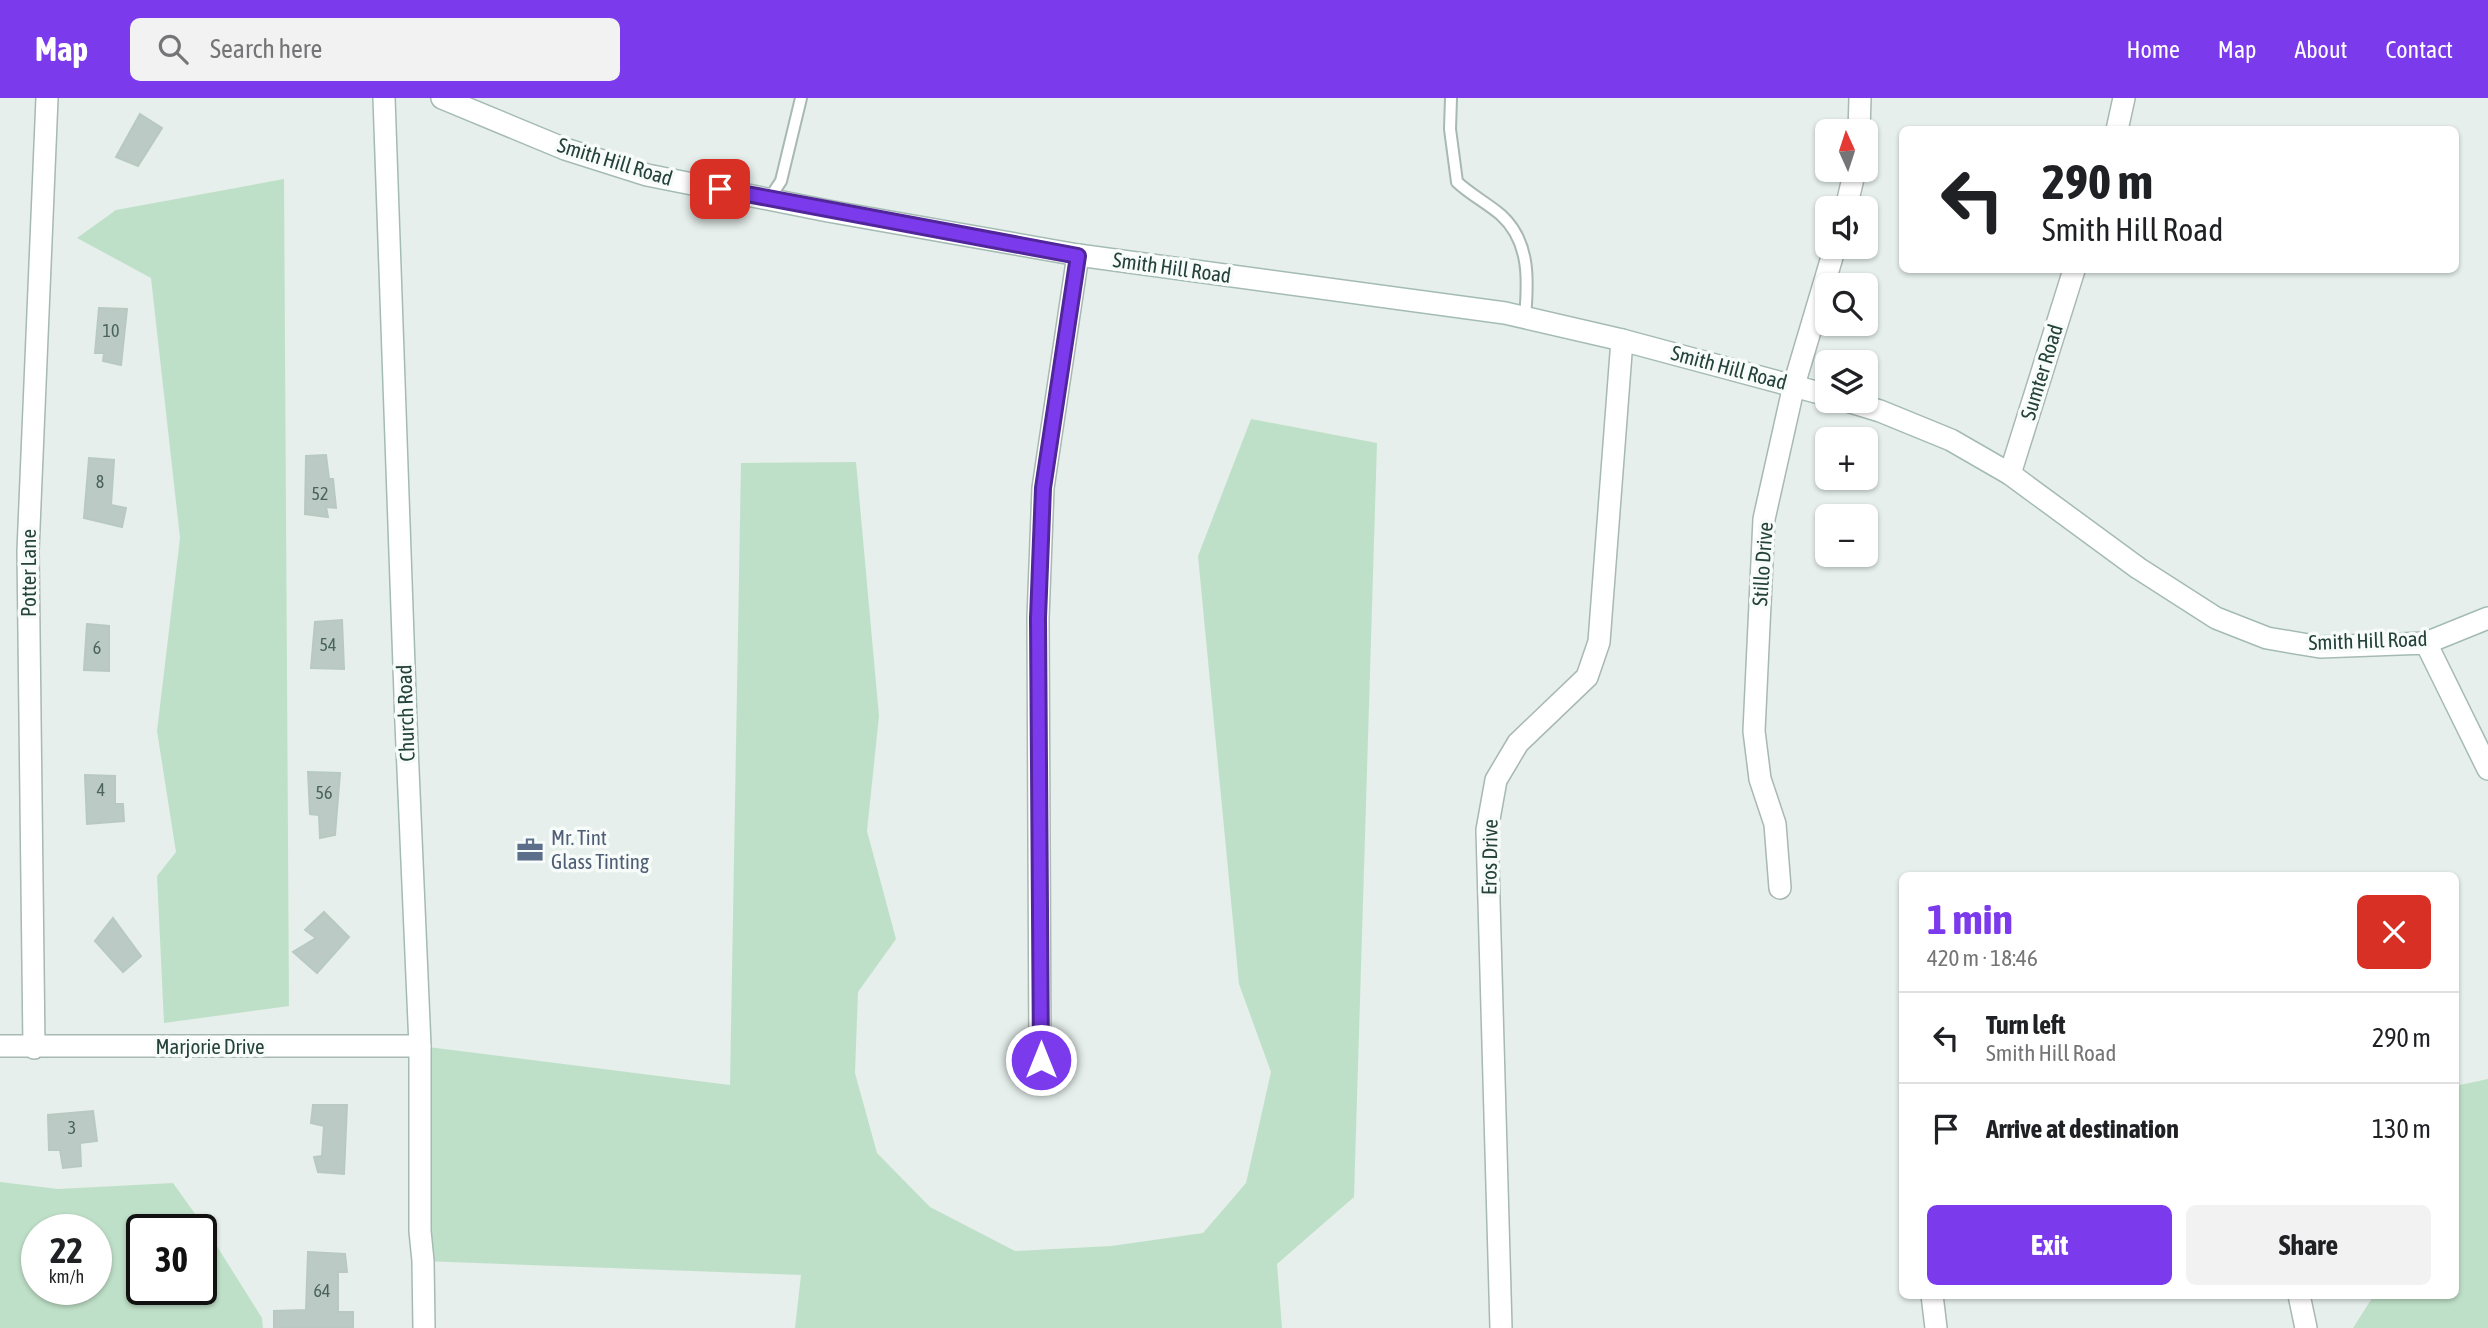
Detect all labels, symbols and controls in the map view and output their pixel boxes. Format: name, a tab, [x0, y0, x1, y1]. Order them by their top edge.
search box	[130, 18, 620, 81]
text: Map	[35, 30, 88, 68]
icon: search	[154, 30, 192, 68]
text: Search here	[210, 34, 322, 64]
text: Home	[2126, 36, 2180, 63]
text: Map	[2218, 36, 2256, 63]
text: About	[2294, 36, 2347, 63]
text: Contact	[2385, 36, 2453, 63]
north arrow	[1815, 119, 1878, 182]
map controls	[1815, 119, 1878, 567]
street label: Smith Hill Road	[555, 132, 676, 190]
text: 290 m	[2042, 153, 2153, 209]
icon: left	[1927, 154, 2018, 245]
pin	[690, 159, 750, 219]
icon: arrive	[701, 170, 739, 208]
button: sound	[1815, 196, 1878, 259]
text: Smith Hill Road	[2042, 211, 2223, 248]
street label: Smith Hill Road	[1112, 247, 1233, 287]
button: search	[1815, 273, 1878, 336]
house number: 10	[103, 320, 119, 341]
street label: Sumter Road	[2015, 321, 2067, 422]
street label: Smith Hill Road	[1669, 340, 1790, 394]
button: layers	[1815, 350, 1878, 413]
button: +	[1815, 427, 1878, 490]
house number: 8	[96, 471, 104, 492]
house number: 52	[312, 483, 328, 504]
button: −	[1815, 504, 1878, 567]
street label: Stillo Drive	[1747, 521, 1777, 607]
street label: Potter Lane	[16, 529, 40, 617]
street label: Smith Hill Road	[2308, 626, 2428, 654]
house number: 54	[320, 634, 336, 655]
house number: 6	[93, 637, 101, 658]
street label: Church Road	[391, 664, 419, 762]
house number: 4	[97, 779, 105, 800]
house number: 56	[316, 782, 332, 803]
street label: Eros Drive	[1476, 819, 1502, 895]
place label: Mr. Tint Glass Tinting	[551, 825, 649, 873]
office icon: Mr. Tint Glass Tinting	[515, 835, 545, 865]
text: 1 min	[1927, 895, 2013, 943]
button: close	[2357, 895, 2431, 969]
text: 420 m · 18:46	[1927, 945, 2038, 971]
text: Turn left	[1986, 1010, 2066, 1040]
icon: left	[1927, 1019, 1965, 1057]
position arrow	[1004, 1023, 1078, 1097]
text: 290 m	[2372, 1023, 2431, 1053]
street label: Marjorie Drive	[156, 1034, 264, 1058]
text: Smith Hill Road	[1986, 1040, 2116, 1066]
icon: arrive	[1927, 1110, 1965, 1148]
text: Arrive at destination	[1986, 1114, 2179, 1144]
text: 130 m	[2372, 1114, 2431, 1144]
house number: 3	[68, 1117, 76, 1138]
button: Exit	[1927, 1205, 2172, 1285]
button: Share	[2186, 1205, 2431, 1285]
speed limit sign: 30	[126, 1214, 217, 1305]
text: 22	[50, 1230, 83, 1270]
text: km/h	[49, 1266, 84, 1287]
house number: 64	[314, 1280, 330, 1301]

